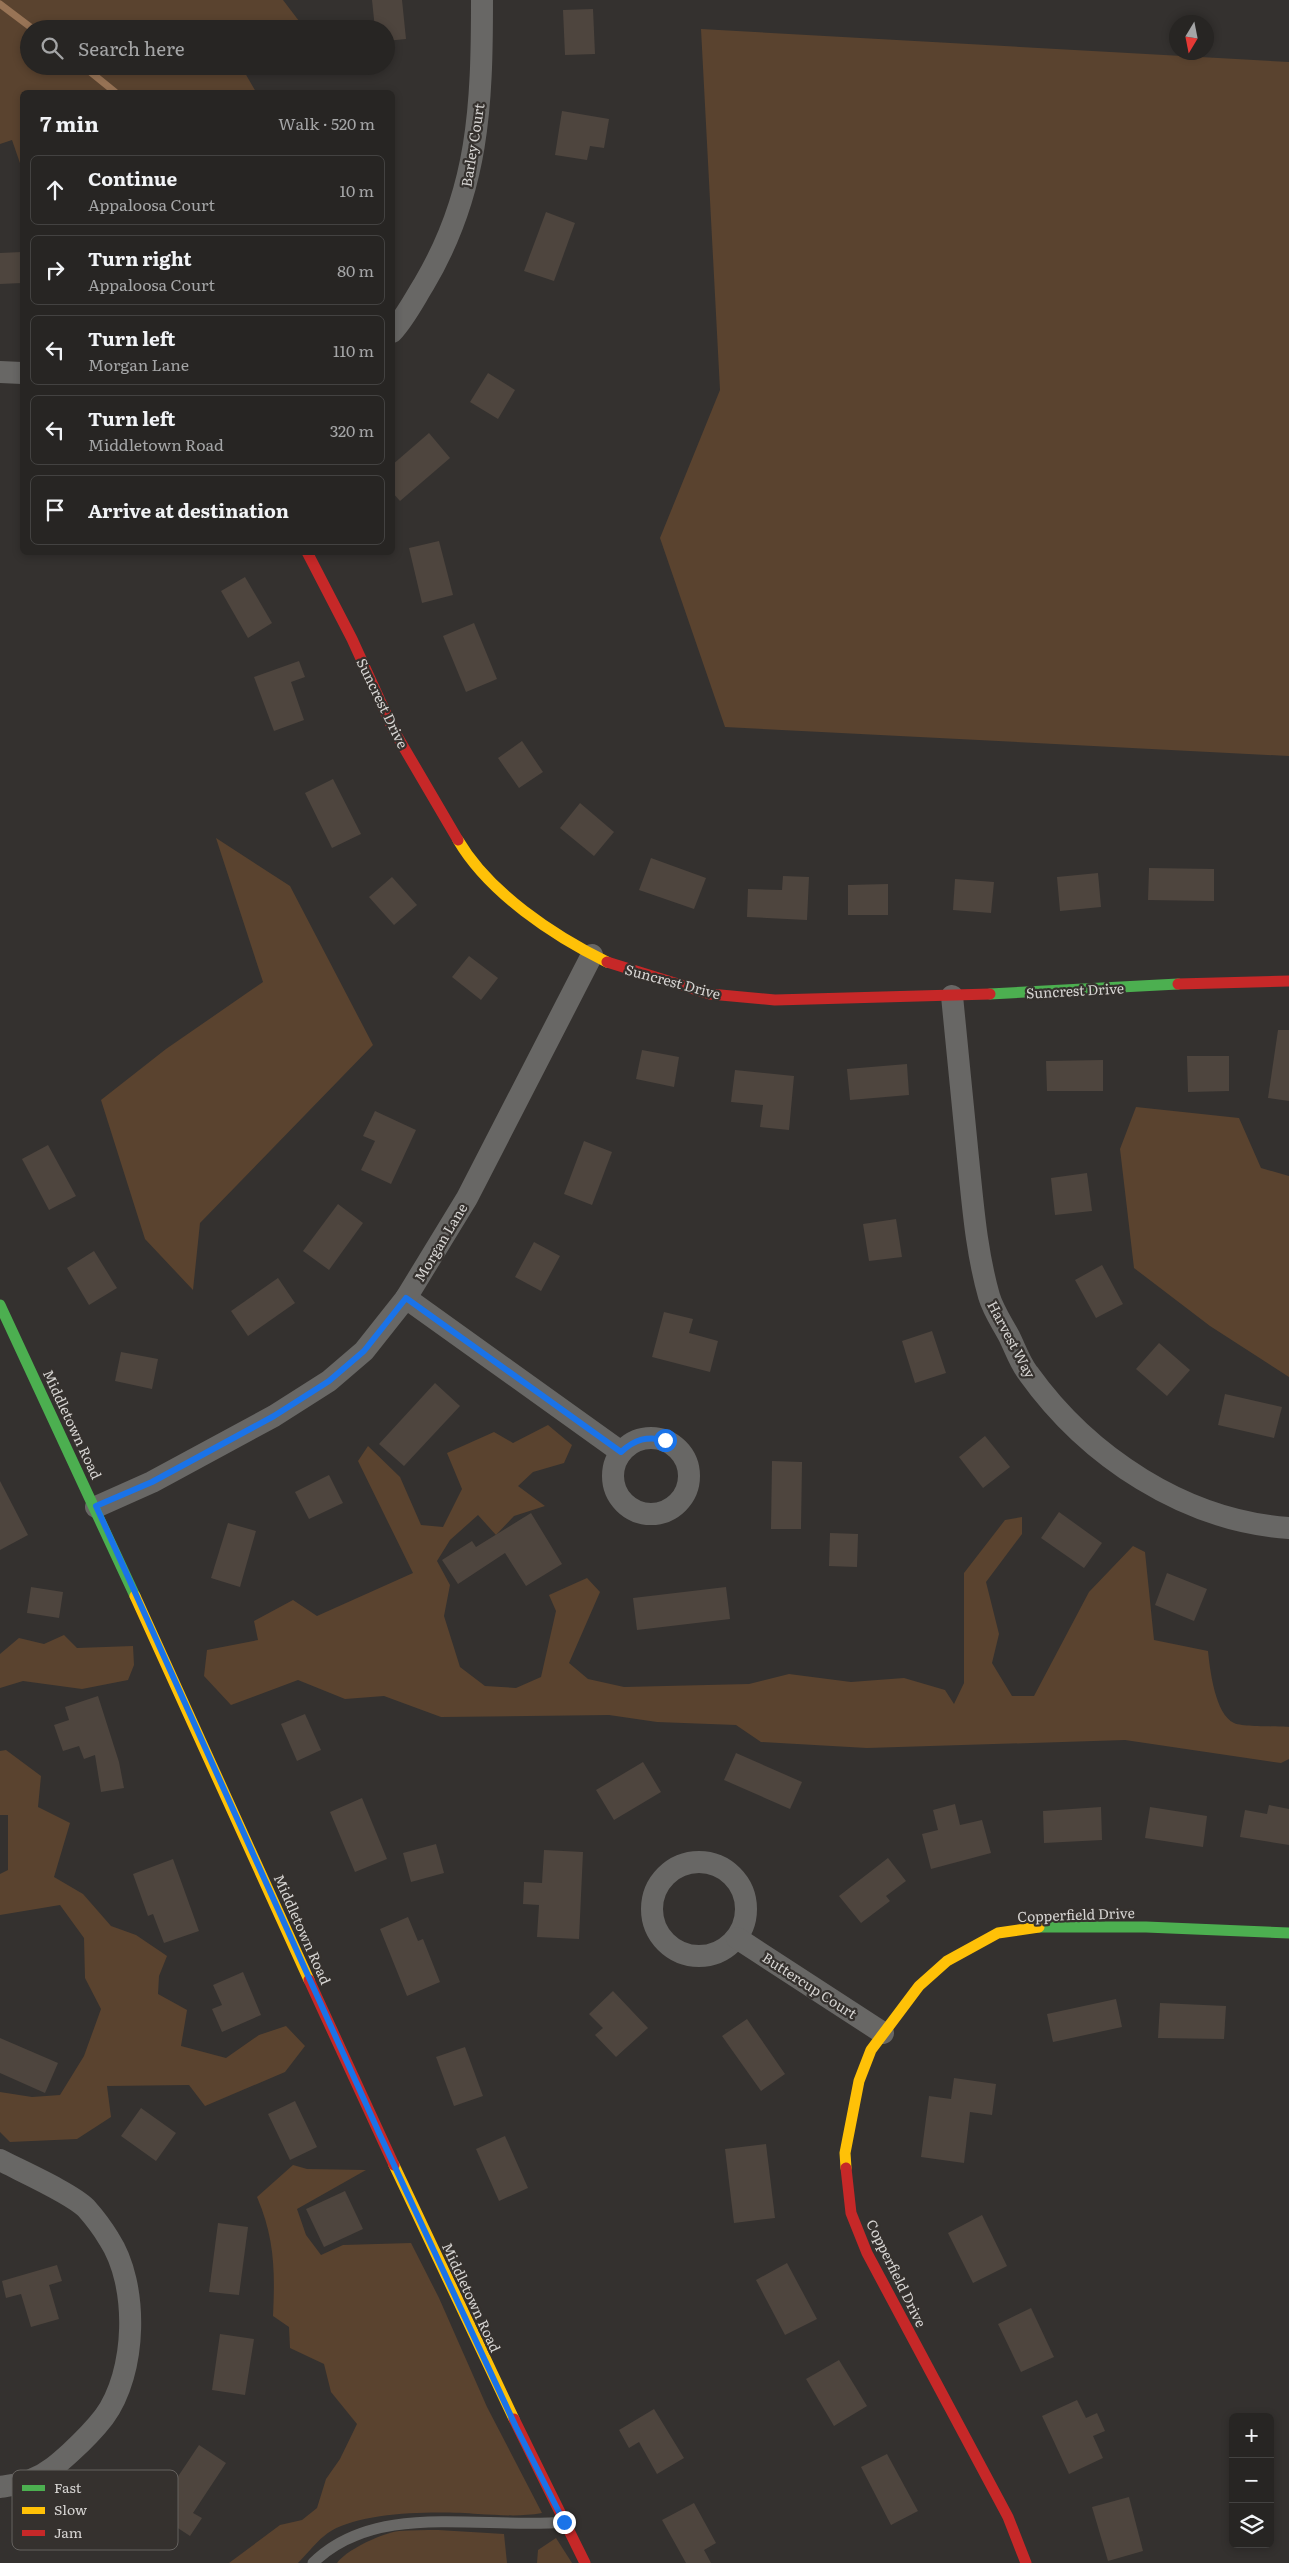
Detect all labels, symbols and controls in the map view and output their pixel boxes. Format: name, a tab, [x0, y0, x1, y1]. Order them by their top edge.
north arrow	[1169, 15, 1214, 60]
search box	[20, 20, 395, 75]
icon: search	[38, 34, 66, 62]
text: Search here	[78, 34, 185, 62]
street label: Barley Court	[456, 101, 489, 188]
text: 7 min	[40, 107, 99, 138]
text: Walk · 520 m	[278, 111, 375, 135]
text: Continue	[88, 164, 177, 192]
icon: ahead	[41, 176, 69, 204]
text: 10 m	[340, 178, 374, 202]
text: Appaloosa Court	[88, 192, 215, 216]
text: Turn right	[88, 244, 192, 272]
icon: right	[41, 256, 69, 284]
text: 80 m	[337, 258, 374, 282]
text: Appaloosa Court	[88, 272, 215, 296]
text: Turn left	[88, 324, 175, 352]
icon: left	[41, 336, 69, 364]
text: 110 m	[333, 338, 374, 362]
text: Morgan Lane	[88, 352, 189, 376]
text: Turn left	[88, 404, 175, 432]
icon: left	[41, 416, 69, 444]
text: 320 m	[330, 418, 374, 442]
text: Middletown Road	[88, 432, 224, 456]
icon: arrive	[41, 496, 69, 524]
text: Arrive at destination	[88, 496, 289, 524]
street label: Suncrest Drive	[352, 654, 414, 752]
street label: Suncrest Drive	[623, 959, 723, 1003]
street label: Suncrest Drive	[1025, 977, 1125, 1003]
street label: Morgan Lane	[409, 1199, 471, 1285]
street label: Harvest Way	[983, 1297, 1041, 1382]
street label: Middletown Road	[39, 1366, 107, 1482]
route start	[654, 1429, 677, 1452]
street label: Middletown Road	[270, 1871, 336, 1988]
street label: Copperfield Drive	[1017, 1902, 1135, 1926]
street label: Buttercup Court	[759, 1947, 861, 2023]
street label: Copperfield Drive	[862, 2216, 932, 2330]
street label: Middletown Road	[438, 2239, 506, 2355]
map controls	[1229, 2413, 1274, 2548]
button: +	[1229, 2413, 1274, 2458]
button: −	[1229, 2458, 1274, 2503]
legend	[12, 2470, 178, 2550]
text: Fast	[54, 2477, 82, 2497]
text: Slow	[54, 2499, 87, 2519]
button: layers	[1229, 2503, 1274, 2548]
route end	[553, 2511, 576, 2534]
text: Jam	[54, 2522, 83, 2542]

